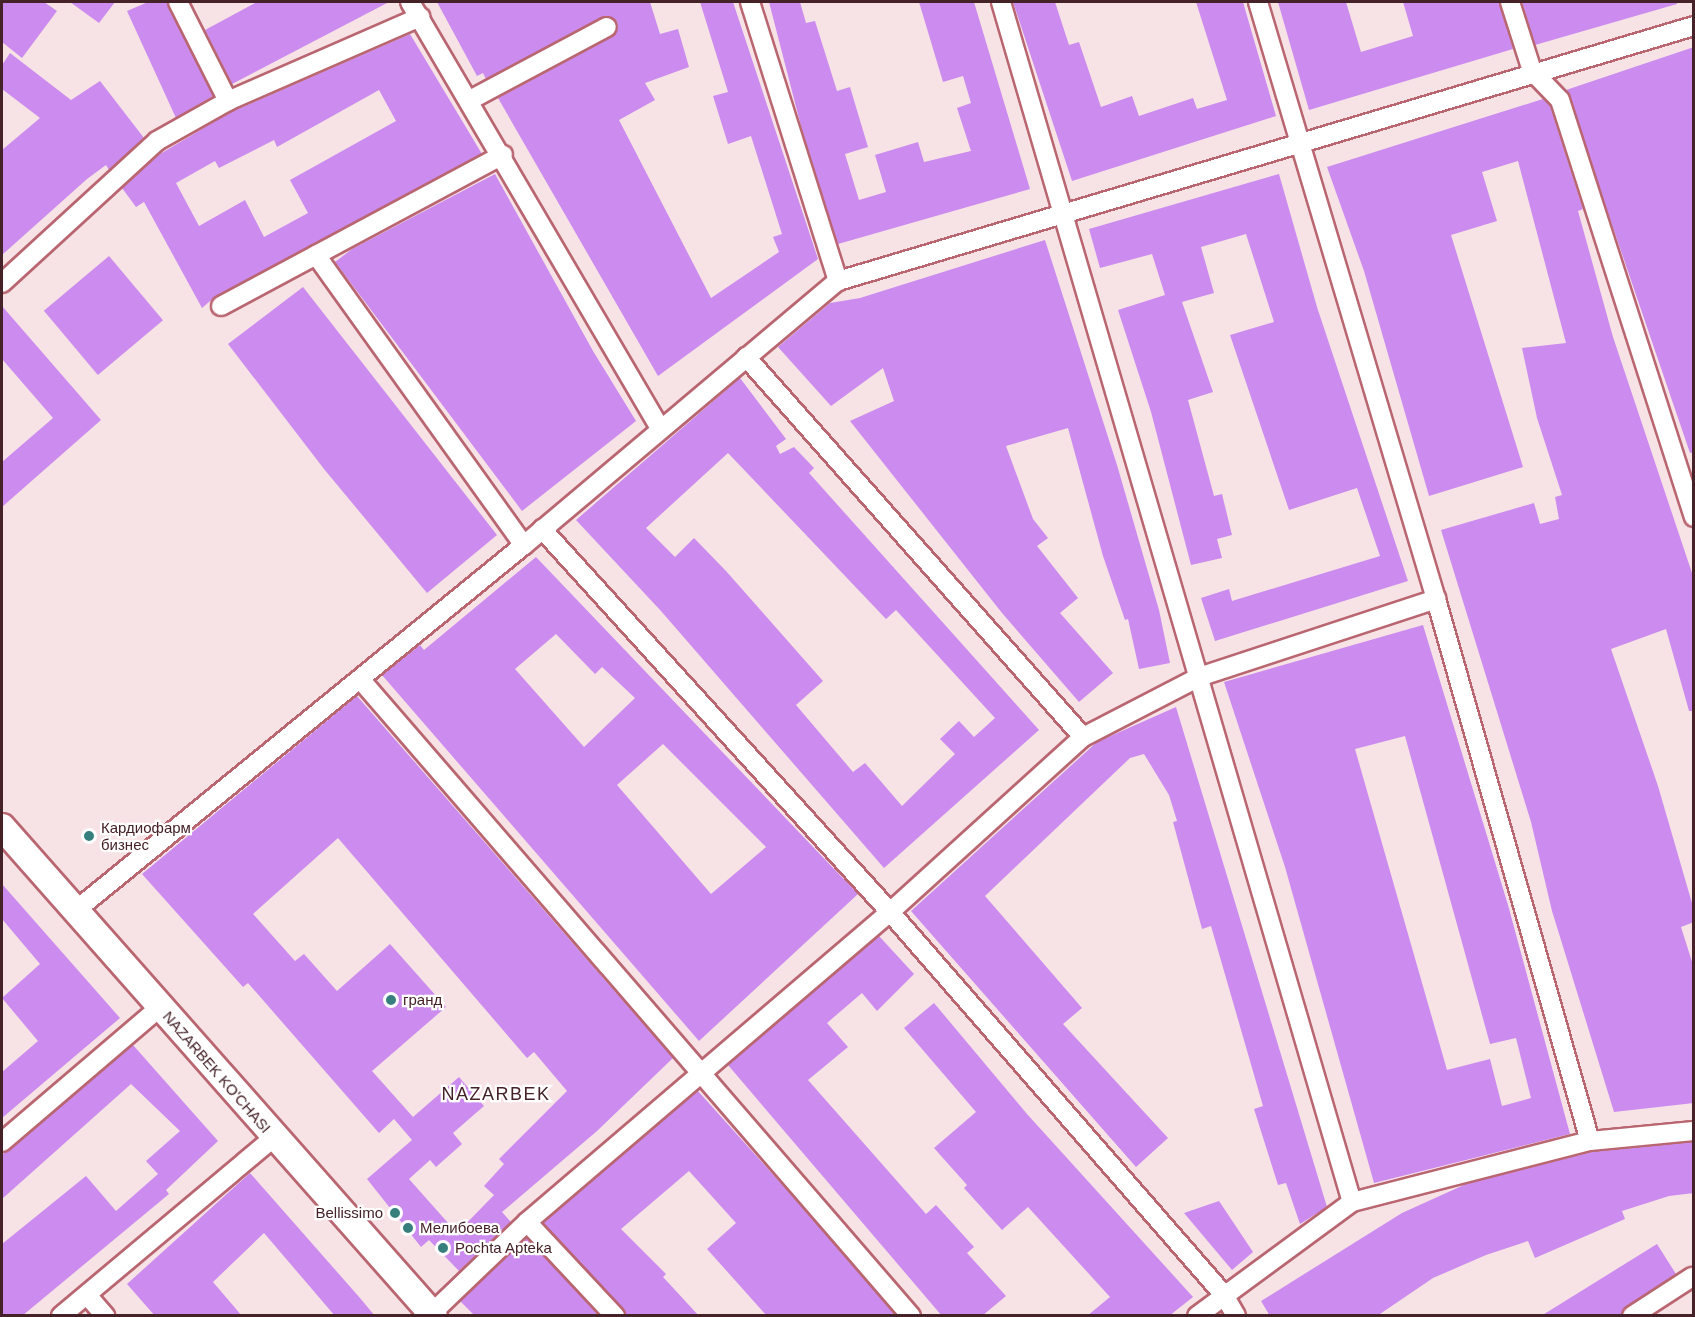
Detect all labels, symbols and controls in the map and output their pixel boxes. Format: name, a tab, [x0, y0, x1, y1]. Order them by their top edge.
place label: Кардиофарм бизнес	[101, 818, 191, 853]
marker: Кардиофарм бизнес	[82, 829, 96, 843]
place label: гранд	[403, 991, 442, 1009]
marker: гранд	[384, 993, 398, 1007]
street label: NAZARBEK KO'CHASI	[159, 1007, 275, 1137]
district label: NAZARBEK	[441, 1083, 551, 1105]
place label: Bellissimo	[315, 1204, 383, 1222]
marker: Bellissimo	[388, 1206, 402, 1220]
place label: Мелибоева	[420, 1219, 499, 1237]
marker: Мелибоева	[401, 1221, 415, 1235]
place label: Pochta Apteka	[455, 1239, 553, 1257]
marker: Pochta Apteka	[436, 1241, 450, 1255]

